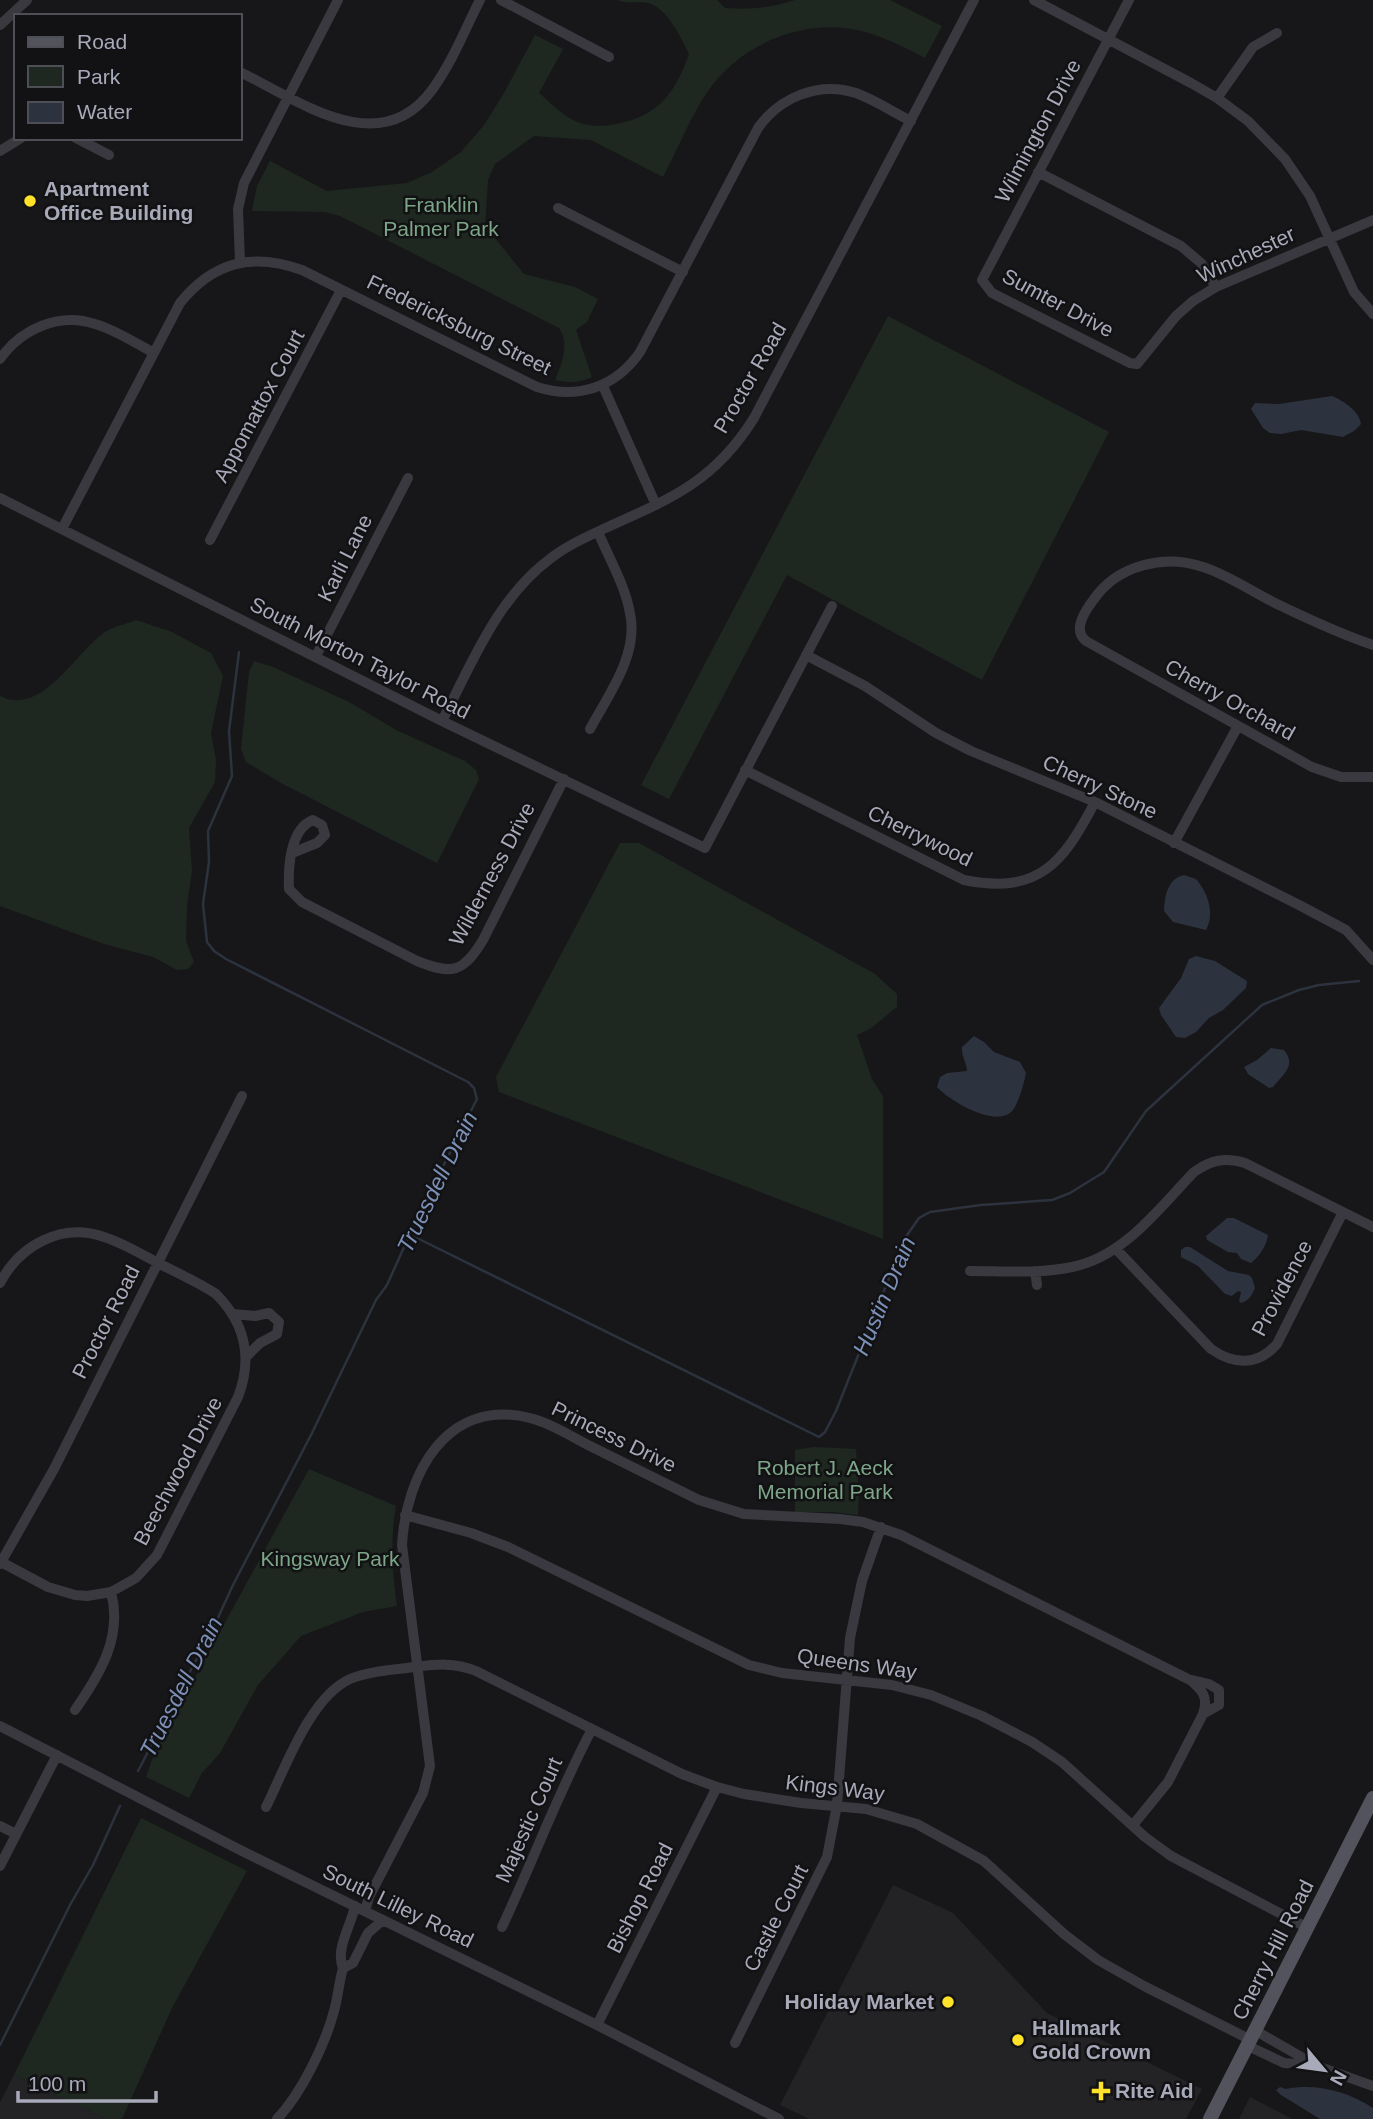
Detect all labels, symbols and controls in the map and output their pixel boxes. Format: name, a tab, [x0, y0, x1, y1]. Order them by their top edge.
legend	[14, 14, 242, 140]
text: Road	[77, 30, 127, 53]
street label: Wilmington Drive	[990, 55, 1085, 206]
text: Park	[77, 65, 121, 88]
text: Water	[77, 100, 132, 123]
place label: Apartment Office Building	[44, 177, 193, 224]
marker: Apartment Office Building	[22, 193, 38, 209]
park label: Franklin Palmer Park	[383, 193, 499, 240]
street label: Winchester	[1193, 222, 1298, 287]
street label: Sumter Drive	[999, 264, 1118, 341]
street label: Fredericksburg Street	[363, 270, 555, 379]
street label: Proctor Road	[709, 318, 790, 437]
street label: Appomattox Court	[209, 326, 309, 486]
street label: Karli Lane	[313, 510, 376, 605]
street label: South Morton Taylor Road	[246, 592, 474, 723]
street label: Cherry Orchard	[1161, 654, 1299, 745]
street label: Cherry Stone	[1039, 750, 1161, 823]
street label: Wilderness Drive	[444, 798, 539, 949]
street label: Cherrywood	[864, 800, 976, 871]
water label: Truesdell Drain	[392, 1107, 482, 1257]
water label: Hustin Drain	[847, 1233, 921, 1359]
street label: Providence	[1247, 1236, 1316, 1340]
street label: Proctor Road	[67, 1261, 144, 1382]
street label: Beechwood Drive	[129, 1393, 226, 1549]
street label: Princess Drive	[548, 1397, 680, 1477]
park label: Robert J. Aeck Memorial Park	[757, 1456, 894, 1503]
park label: Kingsway Park	[261, 1547, 400, 1570]
water label: Truesdell Drain	[134, 1612, 228, 1762]
street label: Queens Way	[796, 1644, 919, 1683]
street label: Majestic Court	[491, 1754, 566, 1886]
street label: Kings Way	[784, 1770, 886, 1805]
street label: Bishop Road	[602, 1839, 677, 1957]
street label: South Lilley Road	[319, 1859, 477, 1952]
street label: Castle Court	[739, 1860, 812, 1975]
street label: Cherry Hill Road	[1227, 1876, 1318, 2024]
place label: Holiday Market	[785, 1990, 934, 2013]
marker: Holiday Market	[940, 1994, 956, 2010]
place label: Hallmark Gold Crown	[1032, 2016, 1151, 2063]
marker: Hallmark Gold Crown	[1010, 2032, 1026, 2048]
north arrow	[1289, 2035, 1359, 2105]
scale bar	[18, 2060, 156, 2104]
text: N	[1326, 2067, 1351, 2089]
text: 100 m	[28, 2072, 86, 2095]
place label: Rite Aid	[1115, 2079, 1194, 2102]
marker: Rite Aid	[1093, 2083, 1109, 2099]

